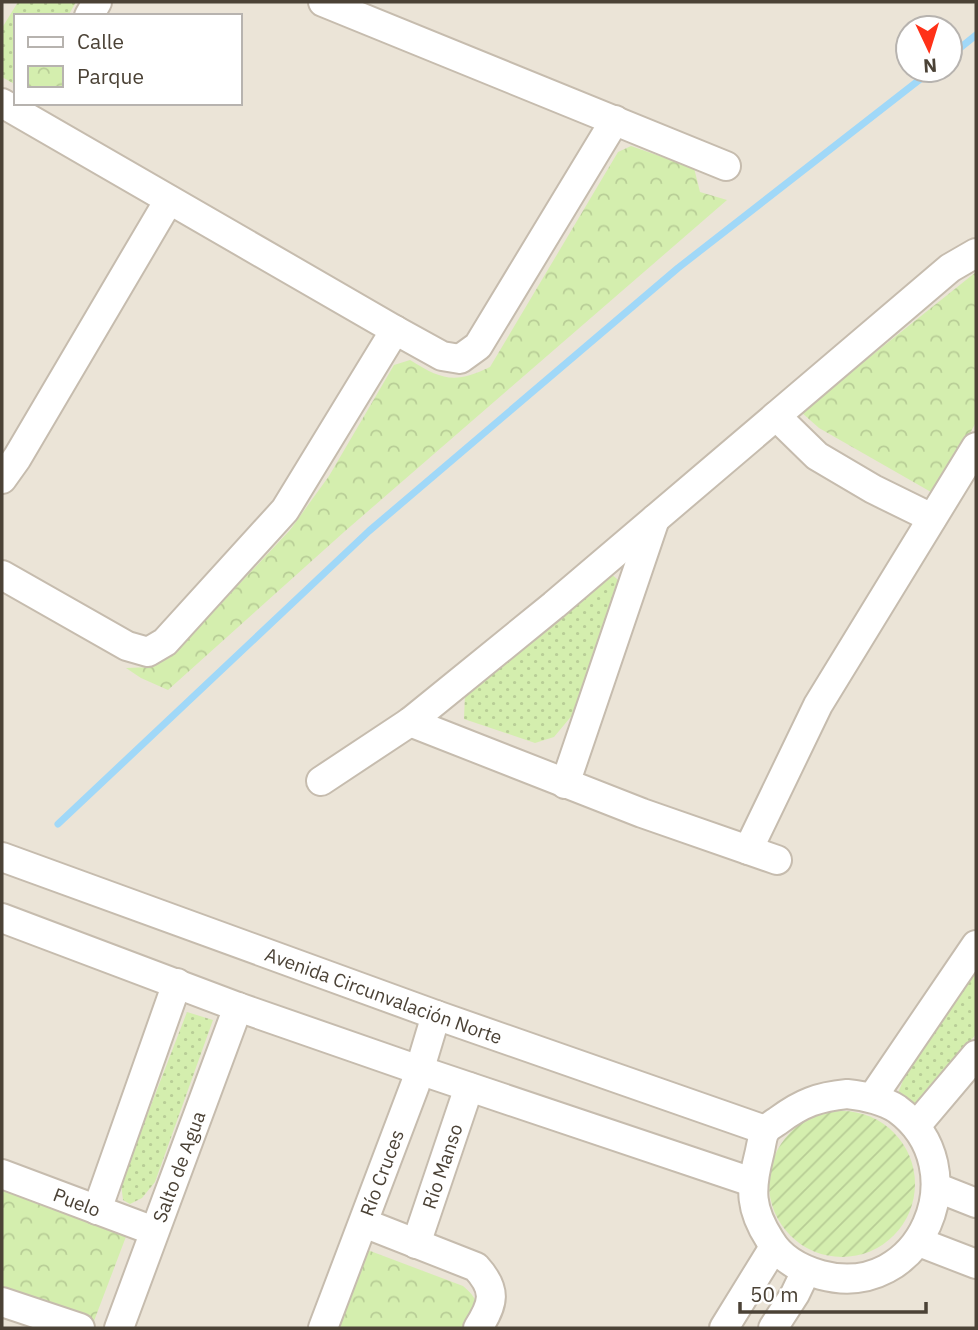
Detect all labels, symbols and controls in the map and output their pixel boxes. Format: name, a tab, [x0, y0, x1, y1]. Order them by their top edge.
legend	[14, 14, 242, 105]
north arrow	[894, 14, 964, 84]
text: Calle	[77, 27, 124, 55]
text: N	[922, 54, 938, 78]
text: Parque	[77, 62, 144, 90]
street label: Avenida Circunvalación Norte	[262, 942, 505, 1049]
street label: Salto de Agua	[147, 1108, 210, 1226]
street label: Río Manso	[417, 1121, 468, 1212]
street label: Río Cruces	[354, 1126, 409, 1219]
street label: Puelo	[50, 1182, 104, 1222]
scale bar	[740, 1270, 926, 1314]
text: 50 m	[750, 1280, 799, 1308]

